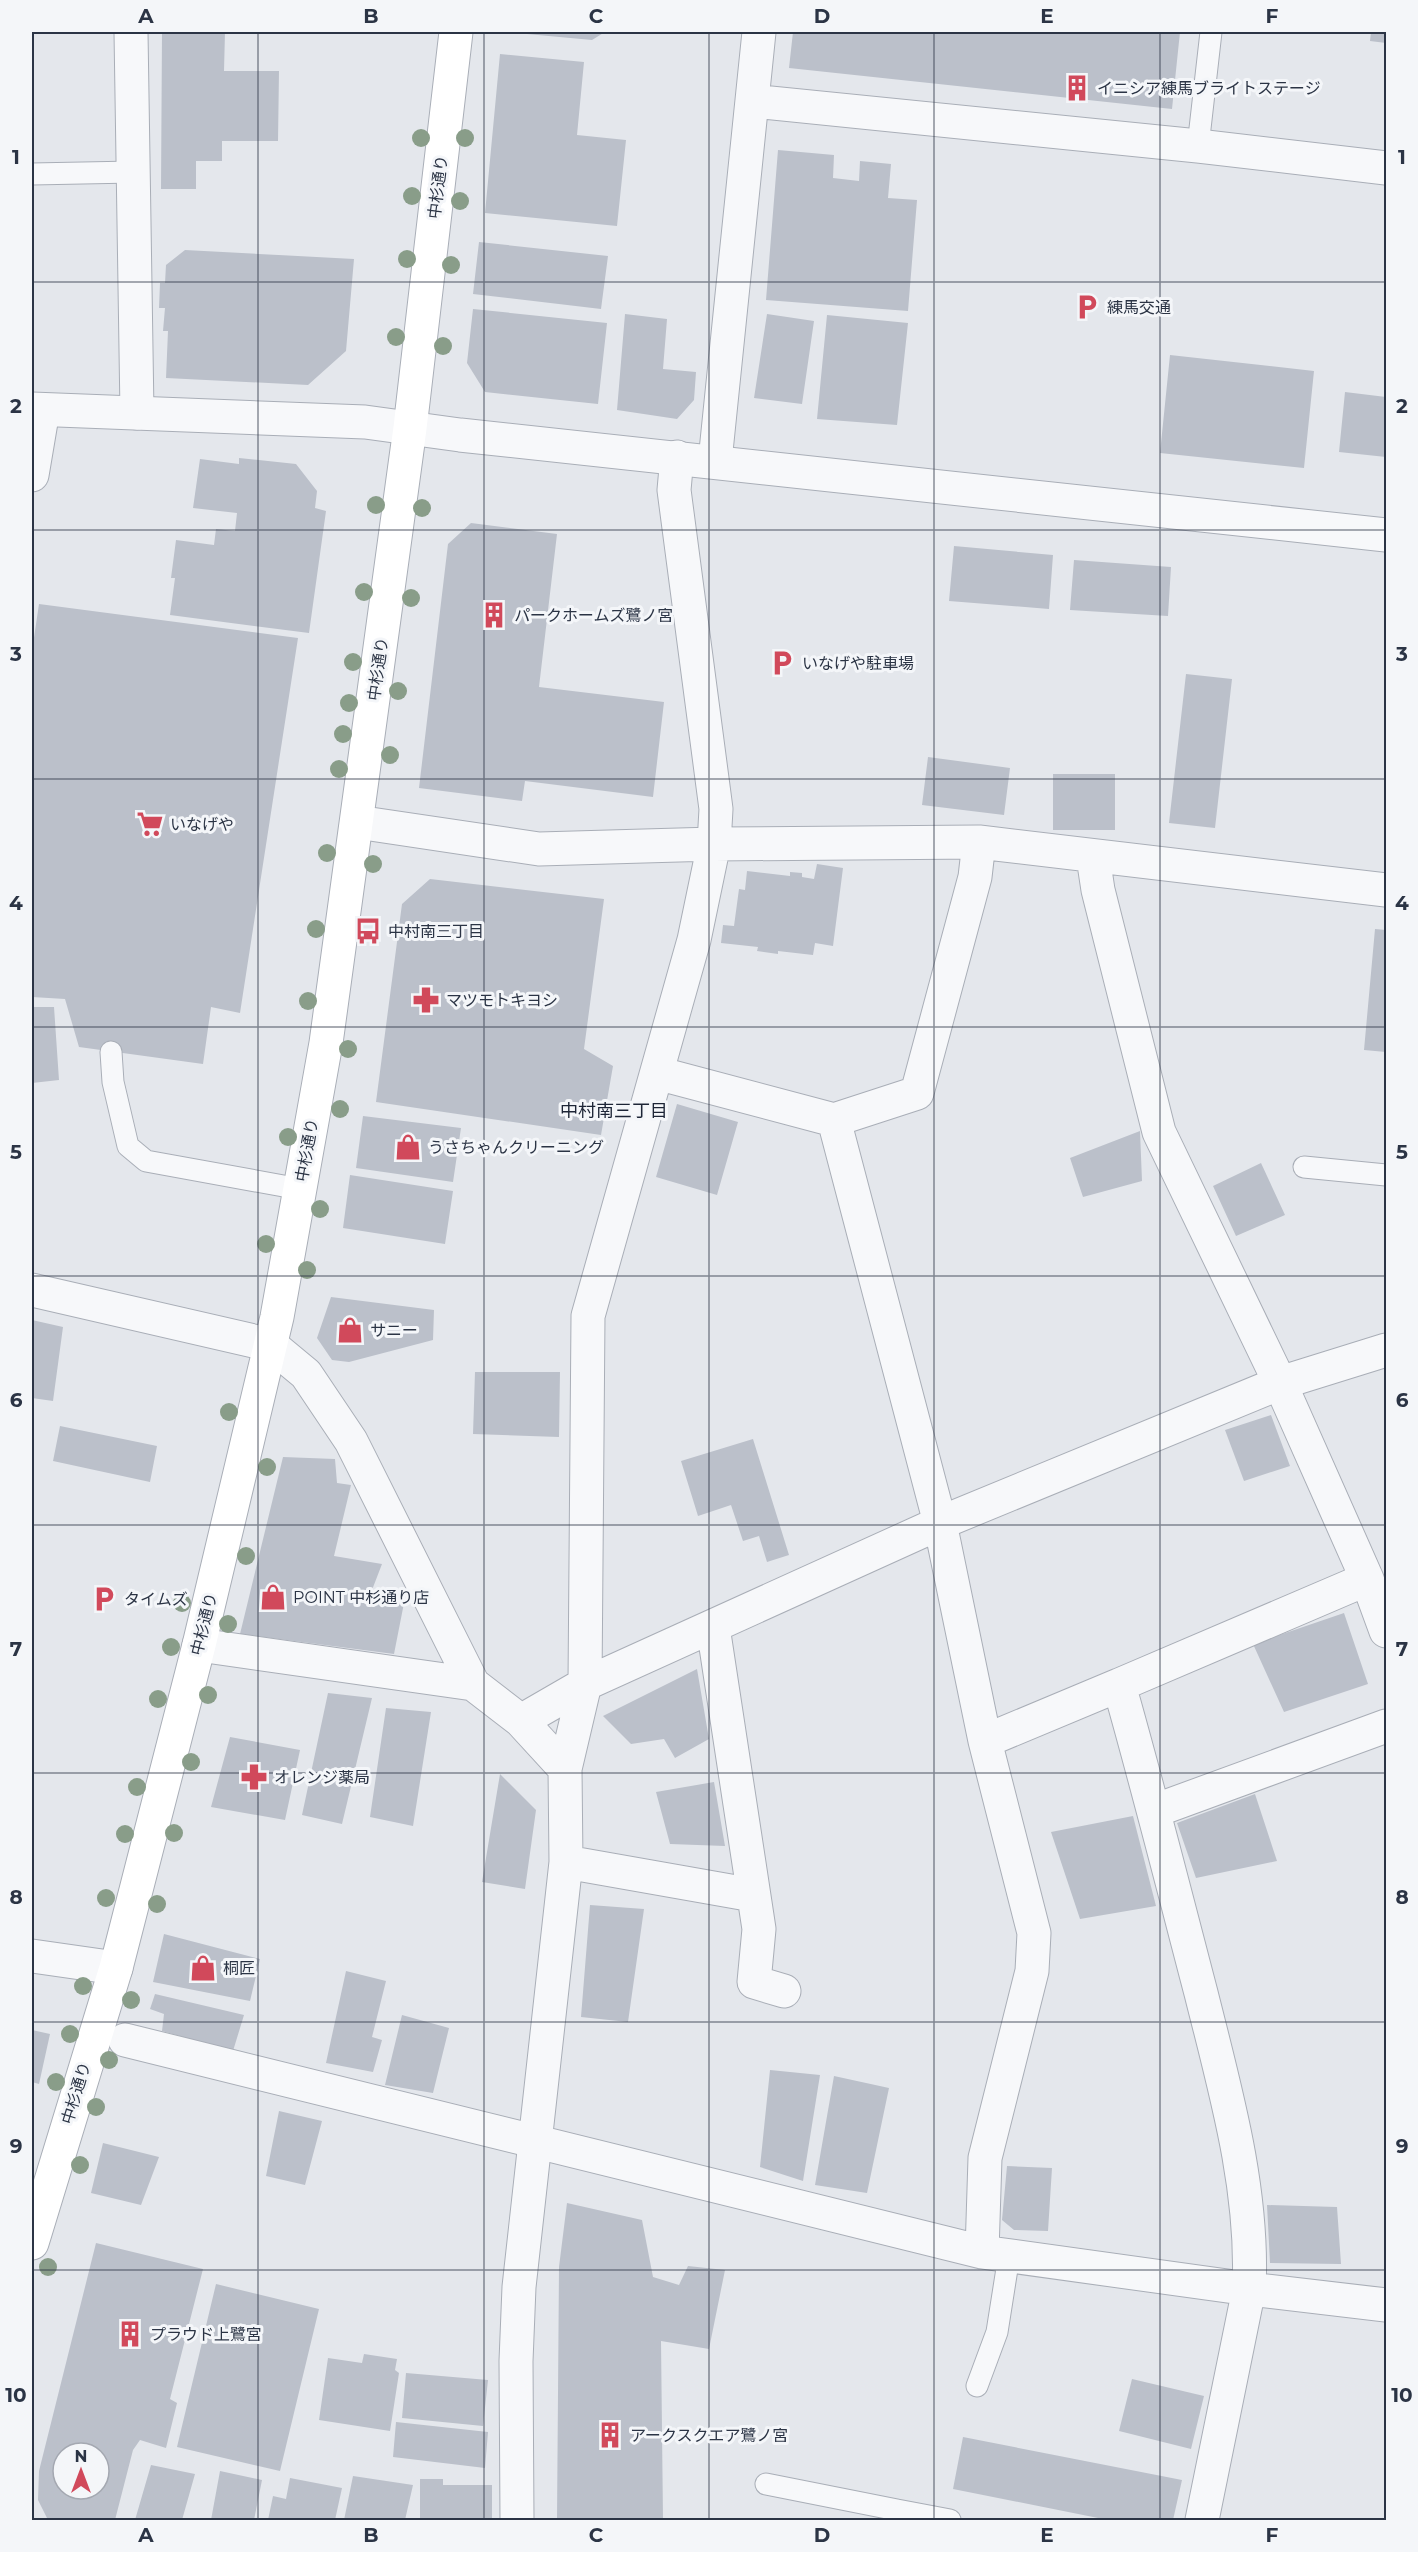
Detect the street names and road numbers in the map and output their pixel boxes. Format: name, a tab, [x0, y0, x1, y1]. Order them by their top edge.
street label: 中杉通り	[425, 154, 451, 220]
street label: 中杉通り	[364, 636, 392, 702]
street label: 中杉通り	[292, 1117, 322, 1183]
street label: 中杉通り	[187, 1591, 221, 1657]
street label: 中杉通り	[58, 2060, 94, 2126]

